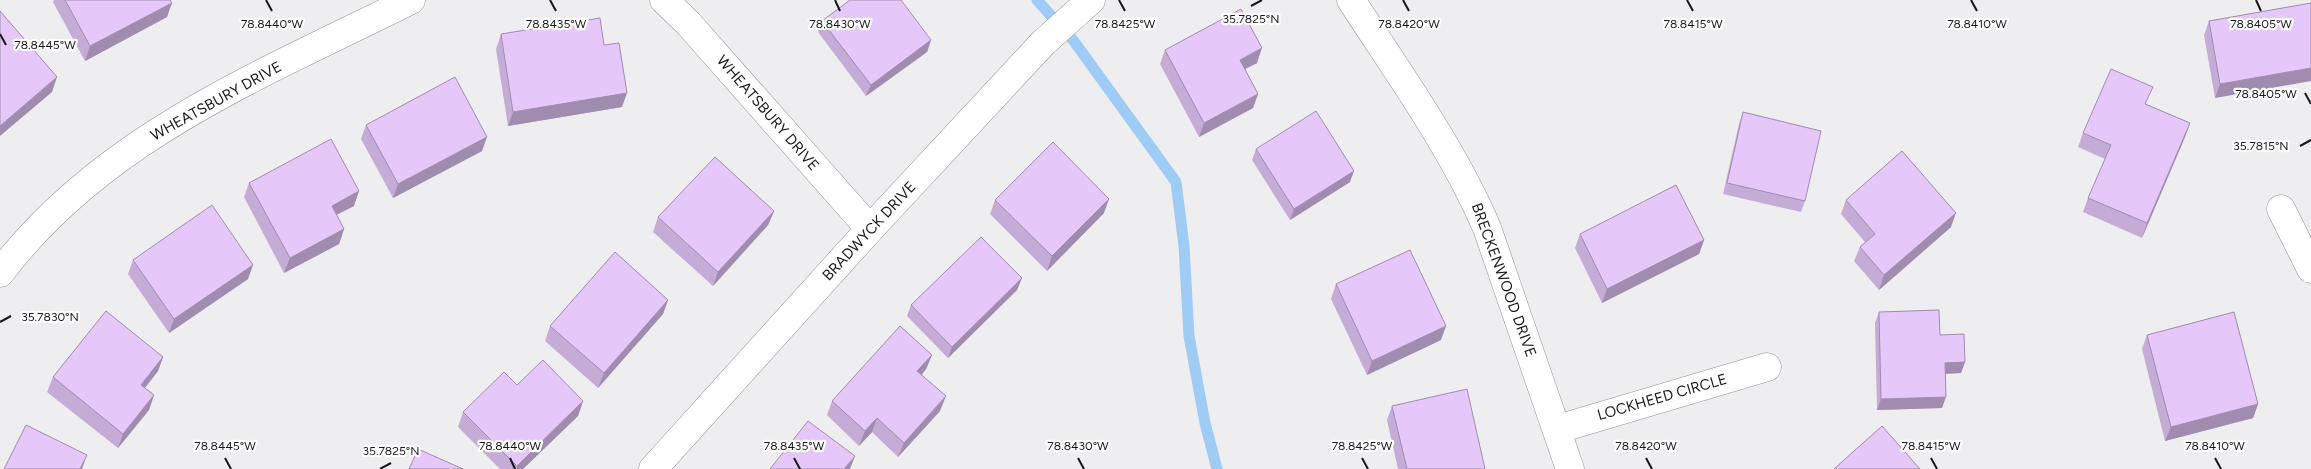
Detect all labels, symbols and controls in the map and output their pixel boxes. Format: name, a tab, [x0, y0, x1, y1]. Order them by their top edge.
text: 35.7825°N	[1222, 12, 1280, 26]
text: 78.8440°W	[241, 17, 304, 31]
text: 78.8435°W	[526, 17, 587, 31]
text: 78.8430°W	[809, 17, 871, 31]
text: 78.8425°W	[1095, 17, 1156, 31]
text: 78.8420°W	[1378, 17, 1440, 31]
text: 78.8415°W	[1664, 17, 1723, 31]
text: 78.8410°W	[1947, 17, 2007, 31]
text: 78.8405°W	[2230, 17, 2292, 31]
text: 78.8445°W	[14, 38, 76, 52]
street label: WHEATSBURY DRIVE	[713, 52, 823, 174]
street label: WHEATSBURY DRIVE	[147, 58, 285, 144]
text: 78.8405°W	[2235, 87, 2297, 101]
text: 35.7815°N	[2233, 139, 2289, 153]
street label: BRADWYCK DRIVE	[818, 178, 920, 284]
street label: BRECKENWOOD DRIVE	[1468, 200, 1540, 360]
text: 35.7830°N	[21, 310, 79, 324]
street label: LOCKHEED CIRCLE	[1595, 370, 1729, 424]
text: 78.8445°W	[194, 439, 256, 453]
text: 78.8440°W	[479, 439, 542, 453]
text: 78.8435°W	[764, 439, 825, 453]
text: 78.8430°W	[1047, 439, 1109, 453]
text: 78.8425°W	[1332, 439, 1393, 453]
text: 78.8420°W	[1615, 439, 1677, 453]
text: 78.8415°W	[1902, 439, 1961, 453]
text: 78.8410°W	[2185, 439, 2245, 453]
text: 35.7825°N	[362, 444, 420, 458]

